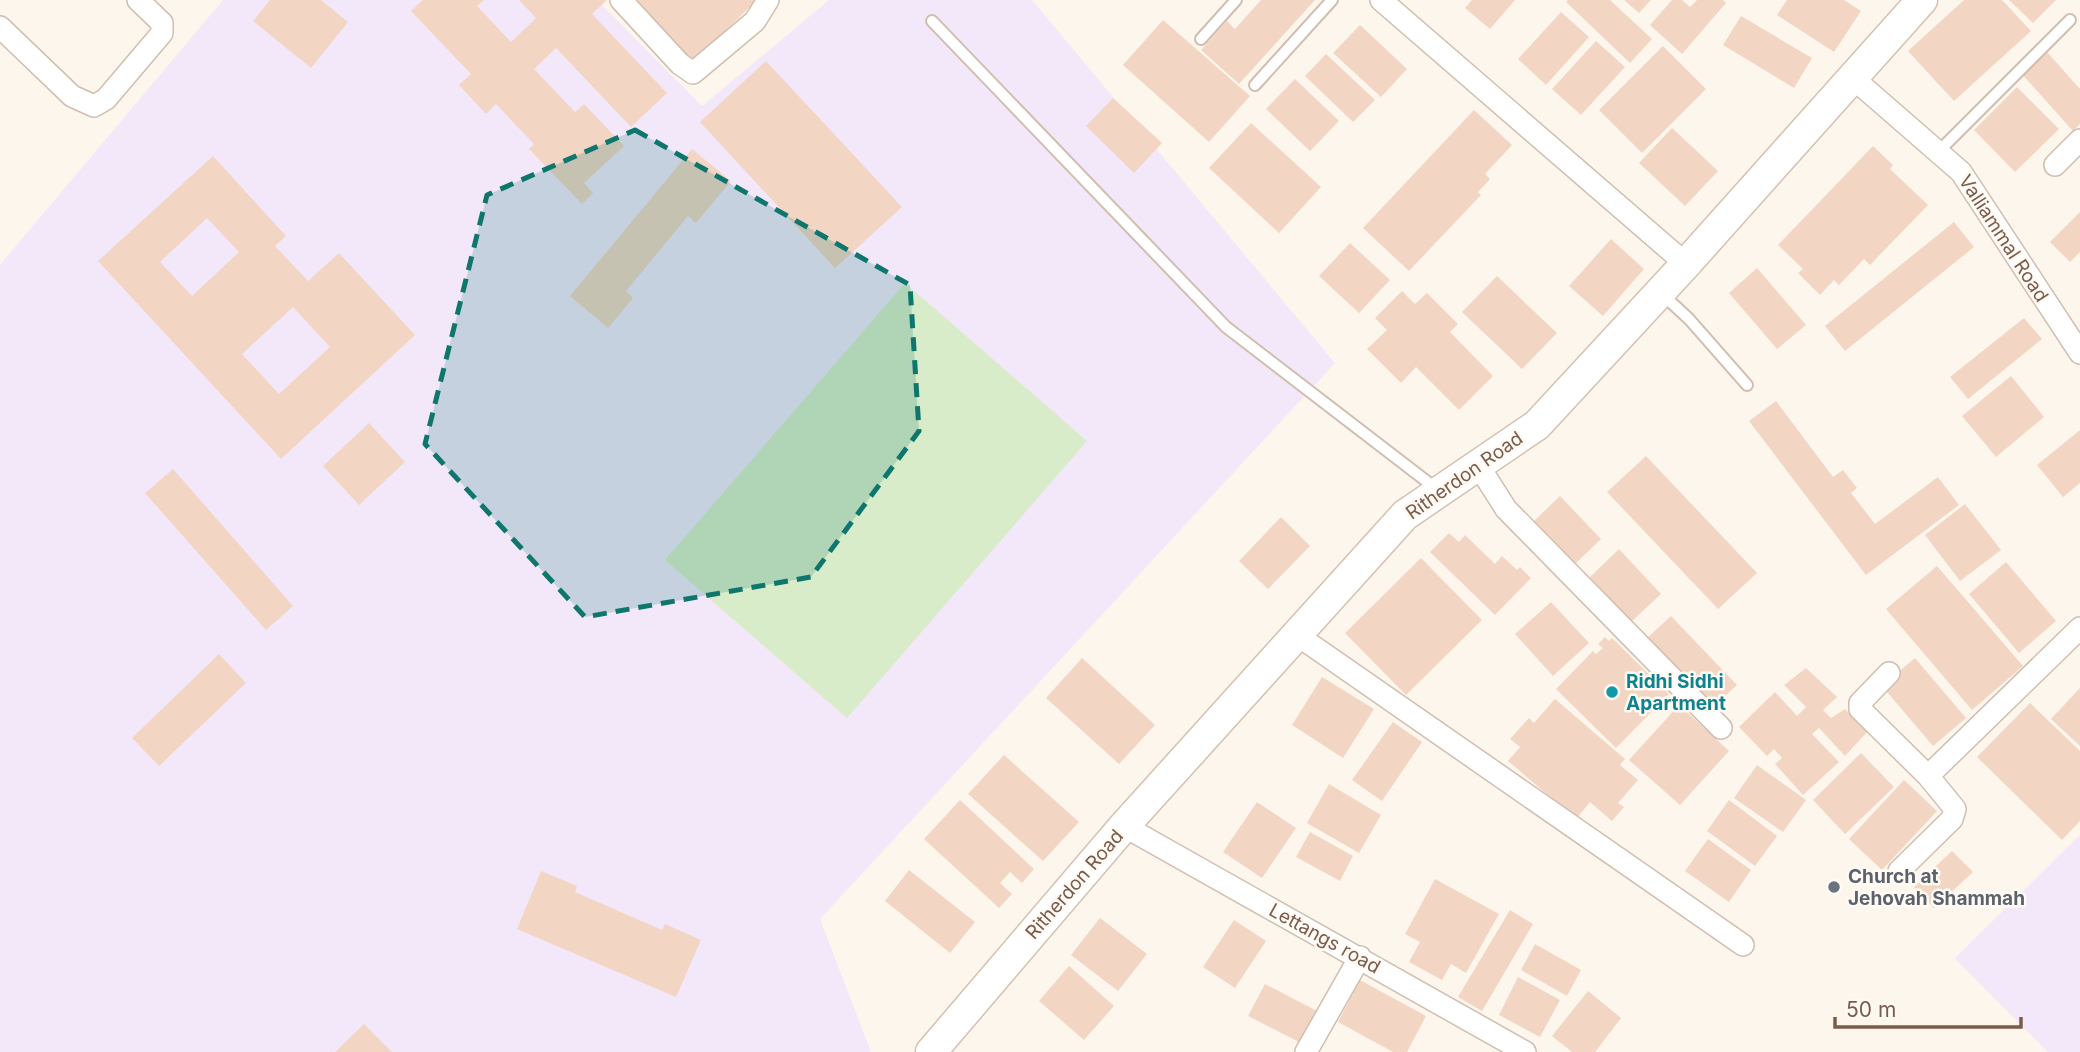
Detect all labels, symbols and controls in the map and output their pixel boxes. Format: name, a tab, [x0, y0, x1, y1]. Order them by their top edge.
street label: Valliammal Road	[1954, 170, 2053, 306]
street label: Ritherdon Road	[1401, 427, 1527, 524]
place label: Ridhi Sidhi Apartment	[1626, 670, 1726, 715]
marker: Ridhi Sidhi Apartment	[1604, 684, 1620, 700]
street label: Ritherdon Road	[1021, 825, 1128, 944]
place label: Church at Jehovah Shammah	[1848, 865, 2025, 910]
marker: Church at Jehovah Shammah	[1826, 879, 1842, 895]
street label: Lettangs road	[1265, 898, 1384, 978]
scale bar	[1835, 986, 2021, 1030]
text: 50 m	[1846, 997, 1896, 1022]

